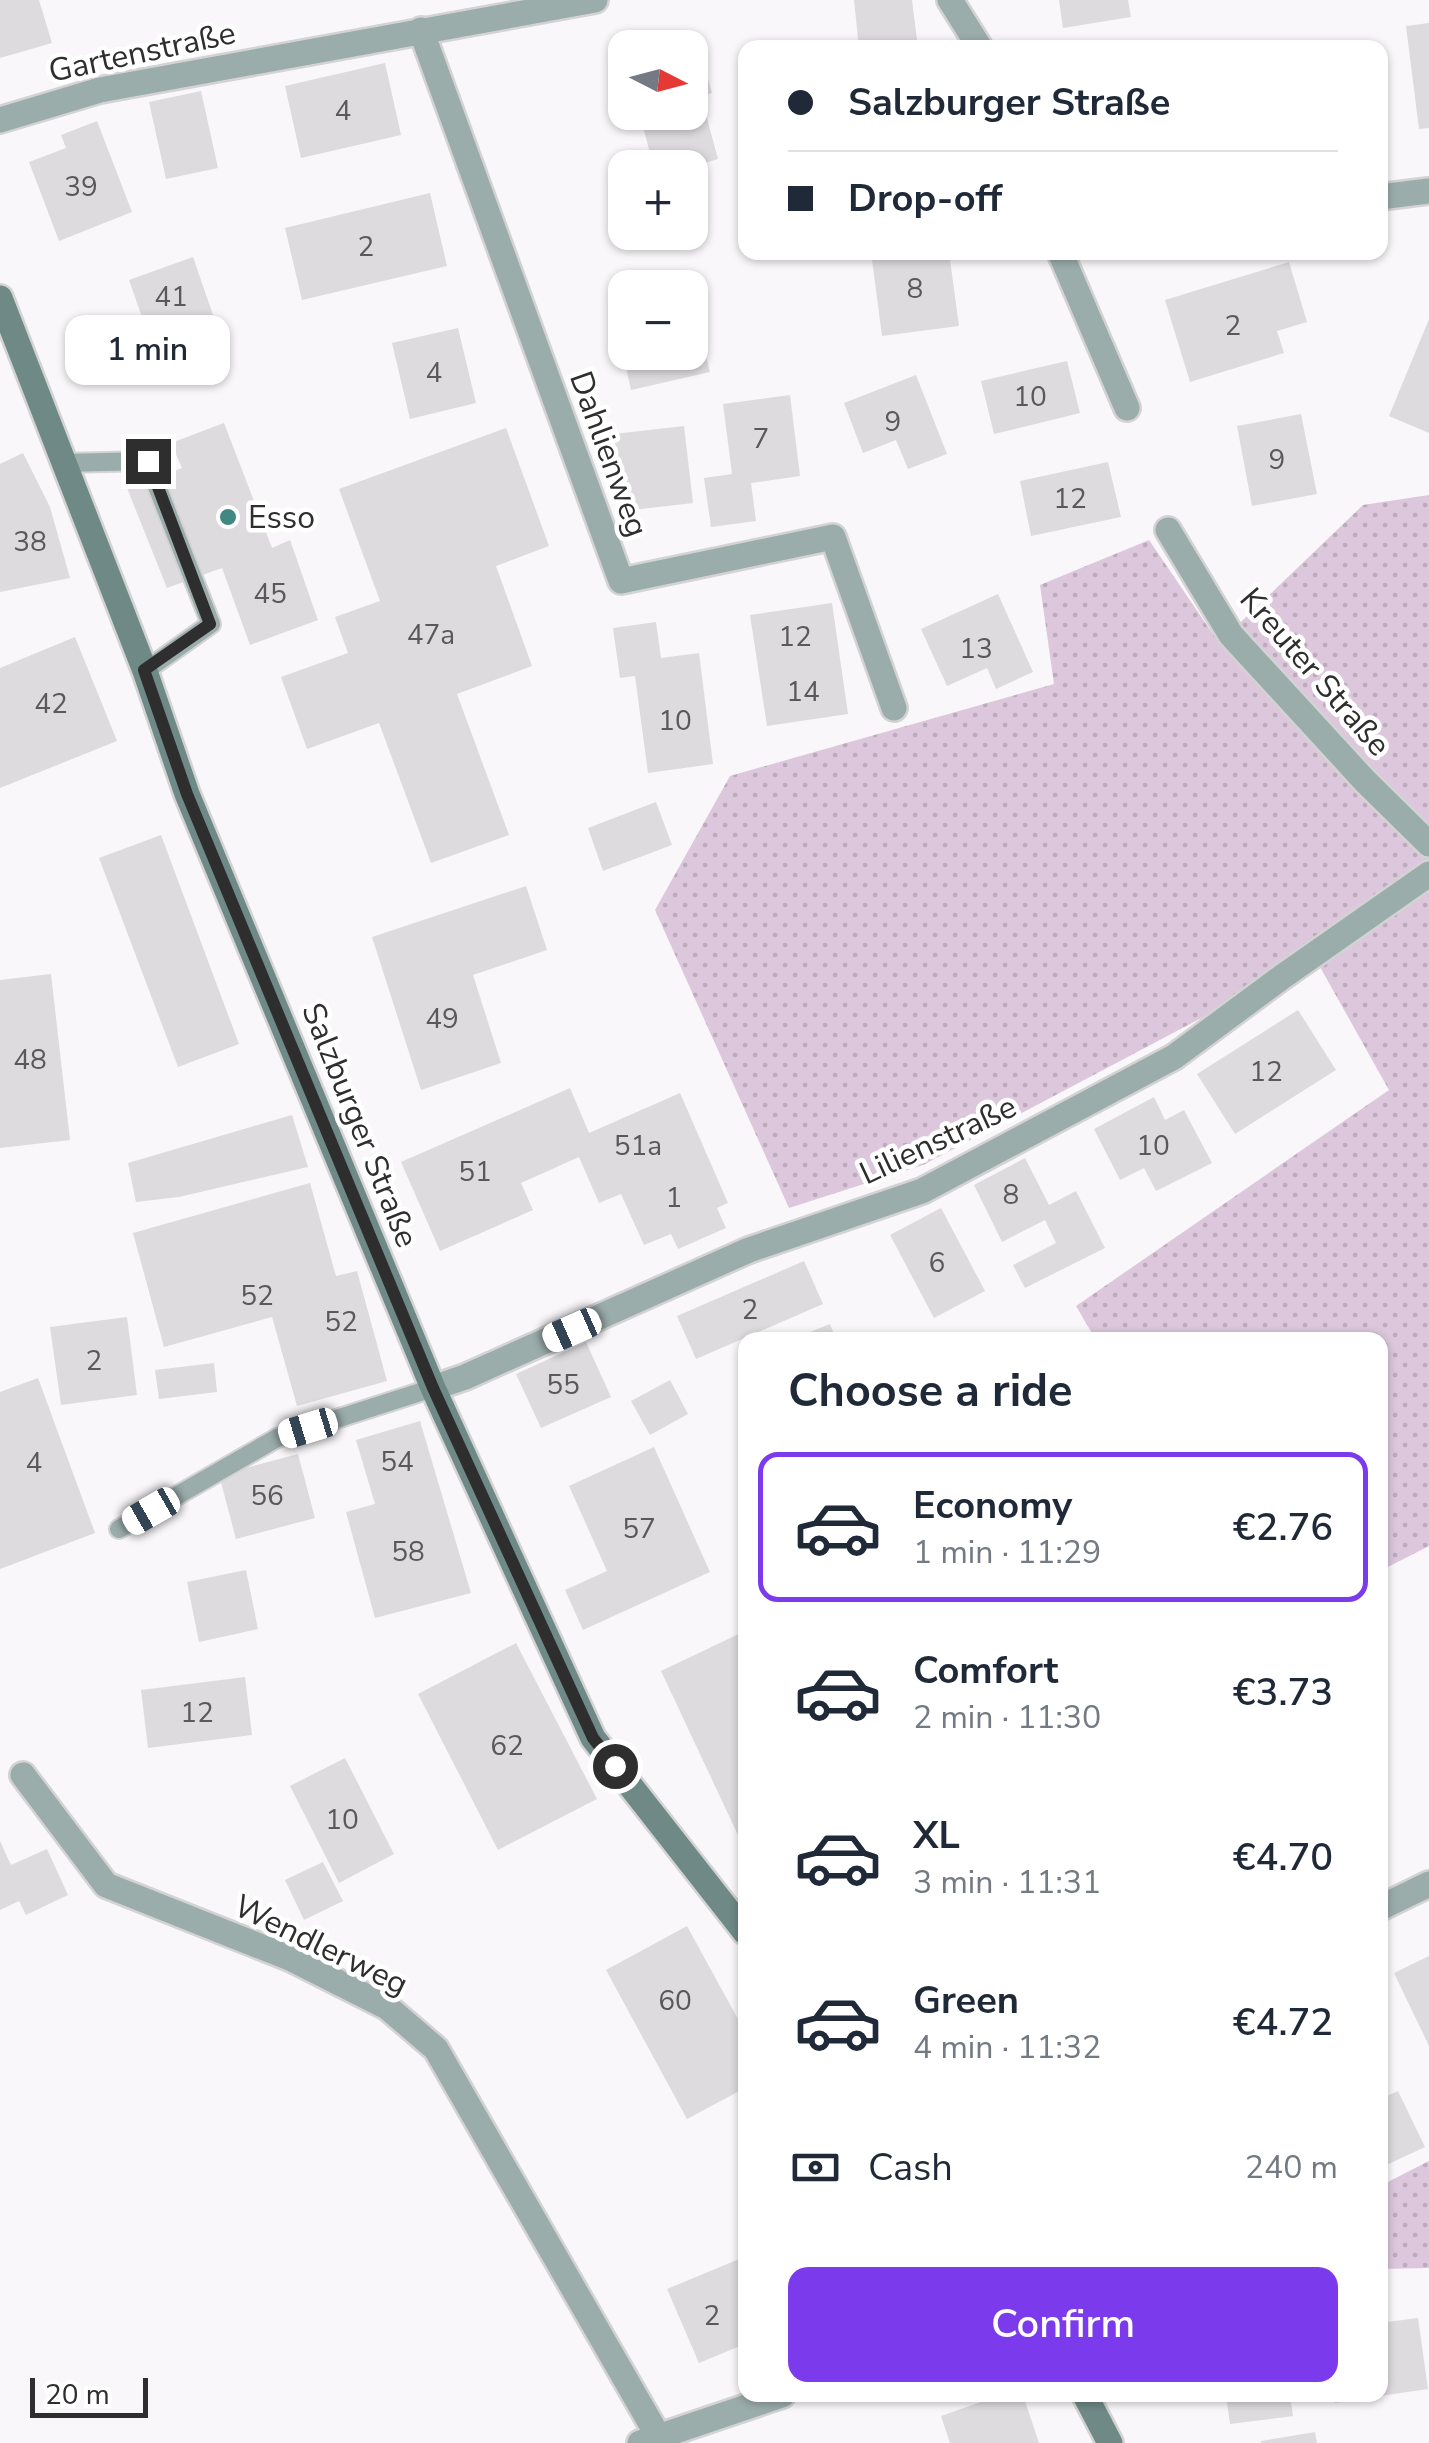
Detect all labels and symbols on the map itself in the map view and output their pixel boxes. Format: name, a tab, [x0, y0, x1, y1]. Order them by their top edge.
street label: Gartenstraße	[45, 11, 239, 93]
north arrow	[608, 30, 708, 130]
house number: 4	[335, 92, 351, 130]
house number: 39	[64, 168, 98, 206]
house number: 2	[358, 228, 374, 266]
house number: 8	[907, 270, 923, 308]
house number: 41	[154, 278, 188, 316]
house number: 2	[1225, 307, 1241, 345]
callout: 1 min	[66, 316, 230, 386]
house number: 4	[426, 354, 442, 392]
street label: Dahlienweg	[559, 365, 659, 543]
house number: 10	[1013, 378, 1047, 416]
house number: 9	[885, 403, 901, 441]
house number: 7	[753, 420, 769, 458]
route end	[126, 439, 171, 484]
house number: 9	[1269, 441, 1285, 479]
house number: 12	[1053, 480, 1087, 518]
place label: Esso	[248, 496, 315, 539]
marker: Esso	[217, 506, 239, 528]
house number: 38	[13, 523, 47, 561]
house number: 45	[253, 575, 287, 613]
street label: Kreuter Straße	[1230, 579, 1400, 765]
house number: 47a	[407, 616, 455, 654]
house number: 12	[778, 618, 812, 656]
house number: 13	[959, 630, 993, 668]
house number: 14	[786, 673, 820, 711]
house number: 42	[34, 685, 68, 723]
house number: 10	[658, 702, 692, 740]
street label: Salzburger Straße	[291, 996, 429, 1254]
house number: 49	[425, 1000, 459, 1038]
house number: 48	[13, 1041, 47, 1079]
house number: 12	[1249, 1053, 1283, 1091]
street label: Lilienstraße	[853, 1085, 1023, 1195]
house number: 51a	[614, 1127, 662, 1165]
house number: 10	[1136, 1127, 1170, 1165]
house number: 51	[458, 1153, 492, 1191]
house number: 8	[1003, 1176, 1019, 1214]
house number: 1	[666, 1179, 682, 1217]
house number: 6	[929, 1244, 945, 1282]
house number: 52	[240, 1277, 274, 1315]
house number: 2	[742, 1291, 758, 1329]
house number: 52	[324, 1303, 358, 1341]
car	[538, 1304, 606, 1356]
house number: 2	[86, 1342, 102, 1380]
house number: 55	[546, 1366, 580, 1404]
car	[275, 1405, 341, 1451]
house number: 54	[380, 1443, 414, 1481]
house number: 4	[26, 1444, 42, 1482]
house number: 56	[250, 1477, 284, 1515]
car	[118, 1483, 184, 1539]
house number: 57	[622, 1510, 656, 1548]
house number: 58	[391, 1533, 425, 1571]
house number: 12	[180, 1694, 214, 1732]
house number: 62	[490, 1727, 524, 1765]
route start	[593, 1744, 638, 1789]
house number: 10	[325, 1801, 359, 1839]
street label: Wendlerweg	[227, 1884, 415, 2006]
house number: 60	[658, 1982, 692, 2020]
house number: 2	[704, 2297, 720, 2335]
scale bar	[30, 2373, 148, 2418]

